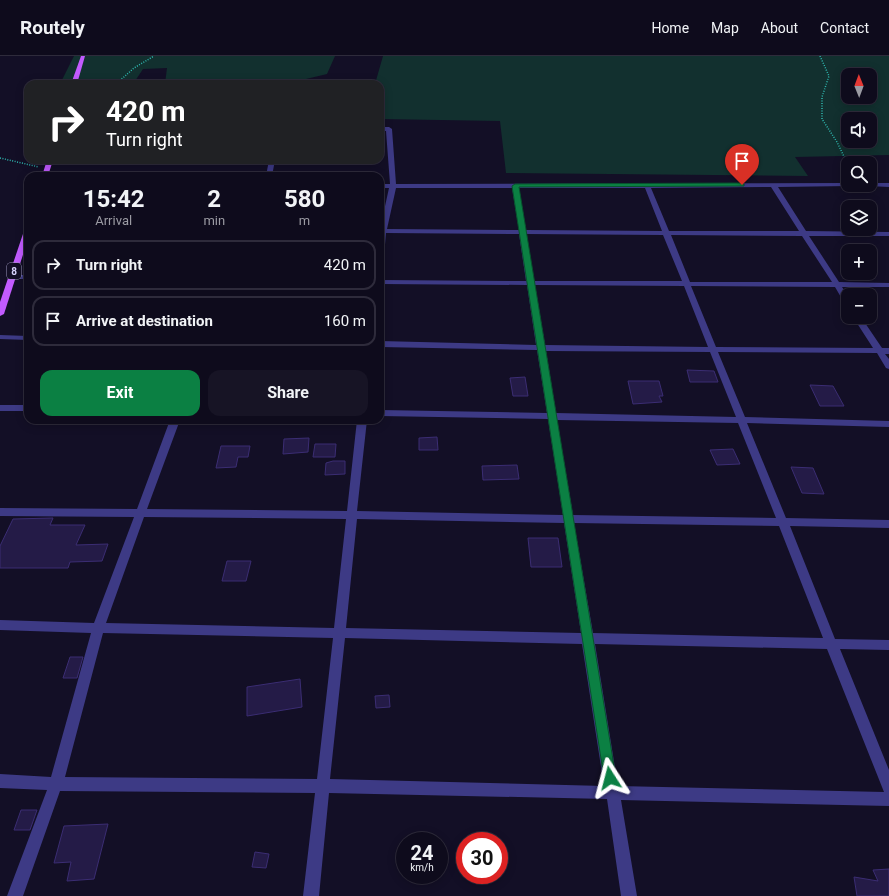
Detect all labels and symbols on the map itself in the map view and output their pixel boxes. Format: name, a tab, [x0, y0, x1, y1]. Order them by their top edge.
north arrow	[841, 68, 877, 104]
pin	[725, 144, 759, 185]
road number: 8	[7, 263, 21, 279]
position arrow	[589, 757, 631, 799]
speed limit sign: 30	[456, 832, 508, 884]

